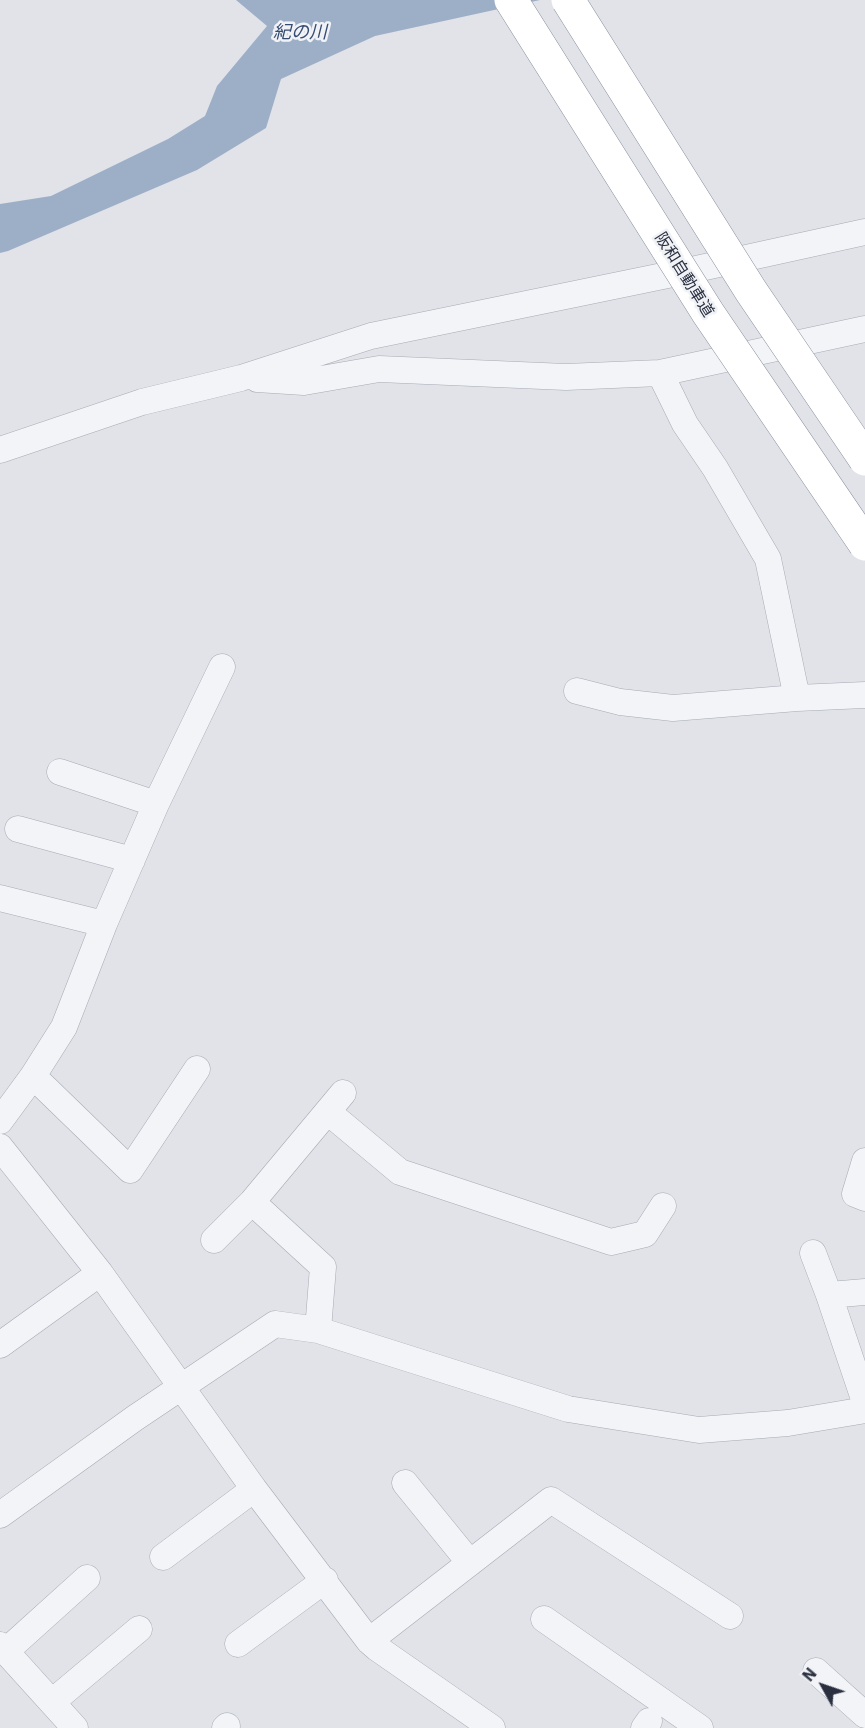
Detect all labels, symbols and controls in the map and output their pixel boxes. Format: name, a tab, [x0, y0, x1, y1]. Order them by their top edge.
water label: 紀の川	[273, 22, 327, 44]
street label: 阪和自動車道	[650, 229, 718, 321]
north arrow	[793, 1656, 853, 1716]
text: N	[798, 1664, 821, 1685]

